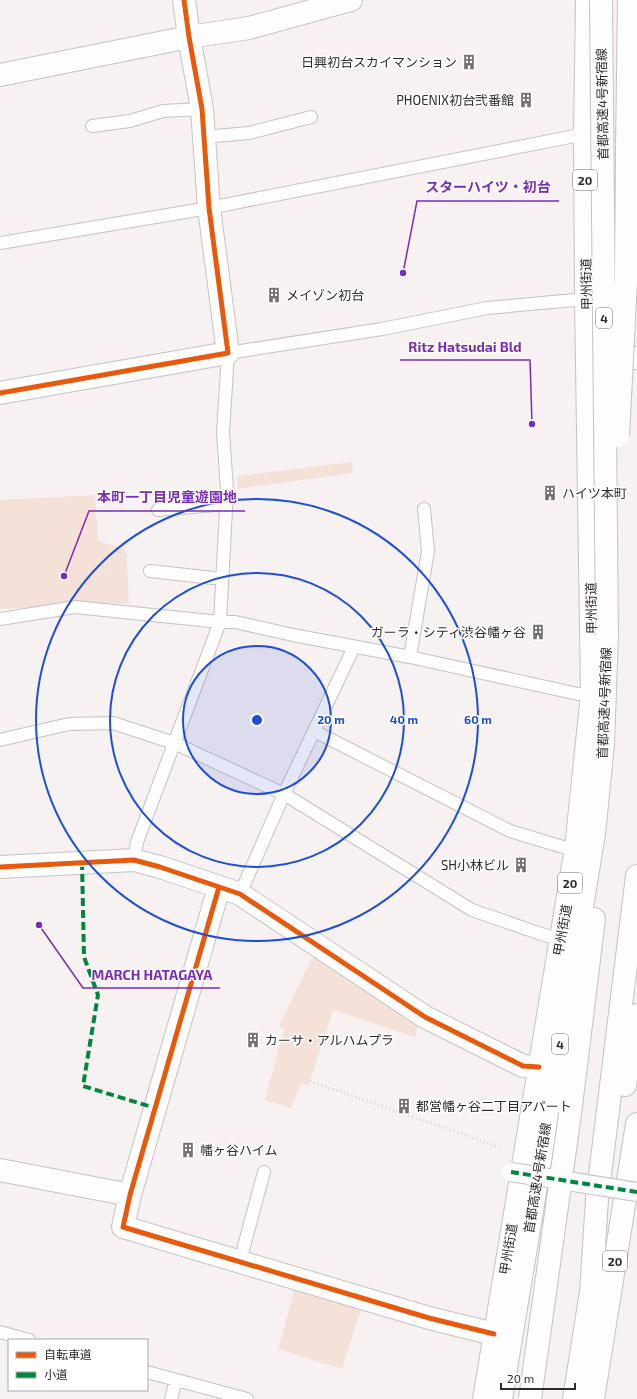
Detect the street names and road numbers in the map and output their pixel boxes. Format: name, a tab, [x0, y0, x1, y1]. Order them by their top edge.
street label: 首都高速4号新宿線	[593, 48, 611, 160]
road number: 20	[573, 170, 597, 190]
street label: 甲州街道	[578, 258, 594, 310]
road number: 4	[596, 308, 612, 328]
street label: 甲州街道	[583, 582, 599, 634]
street label: 首都高速4号新宿線	[594, 647, 614, 759]
road number: 20	[558, 873, 582, 893]
street label: 甲州街道	[550, 903, 574, 957]
road number: 4	[552, 1034, 568, 1054]
street label: 首都高速4号新宿線	[520, 1121, 554, 1235]
street label: 甲州街道	[496, 1222, 520, 1276]
road number: 20	[603, 1251, 627, 1271]

